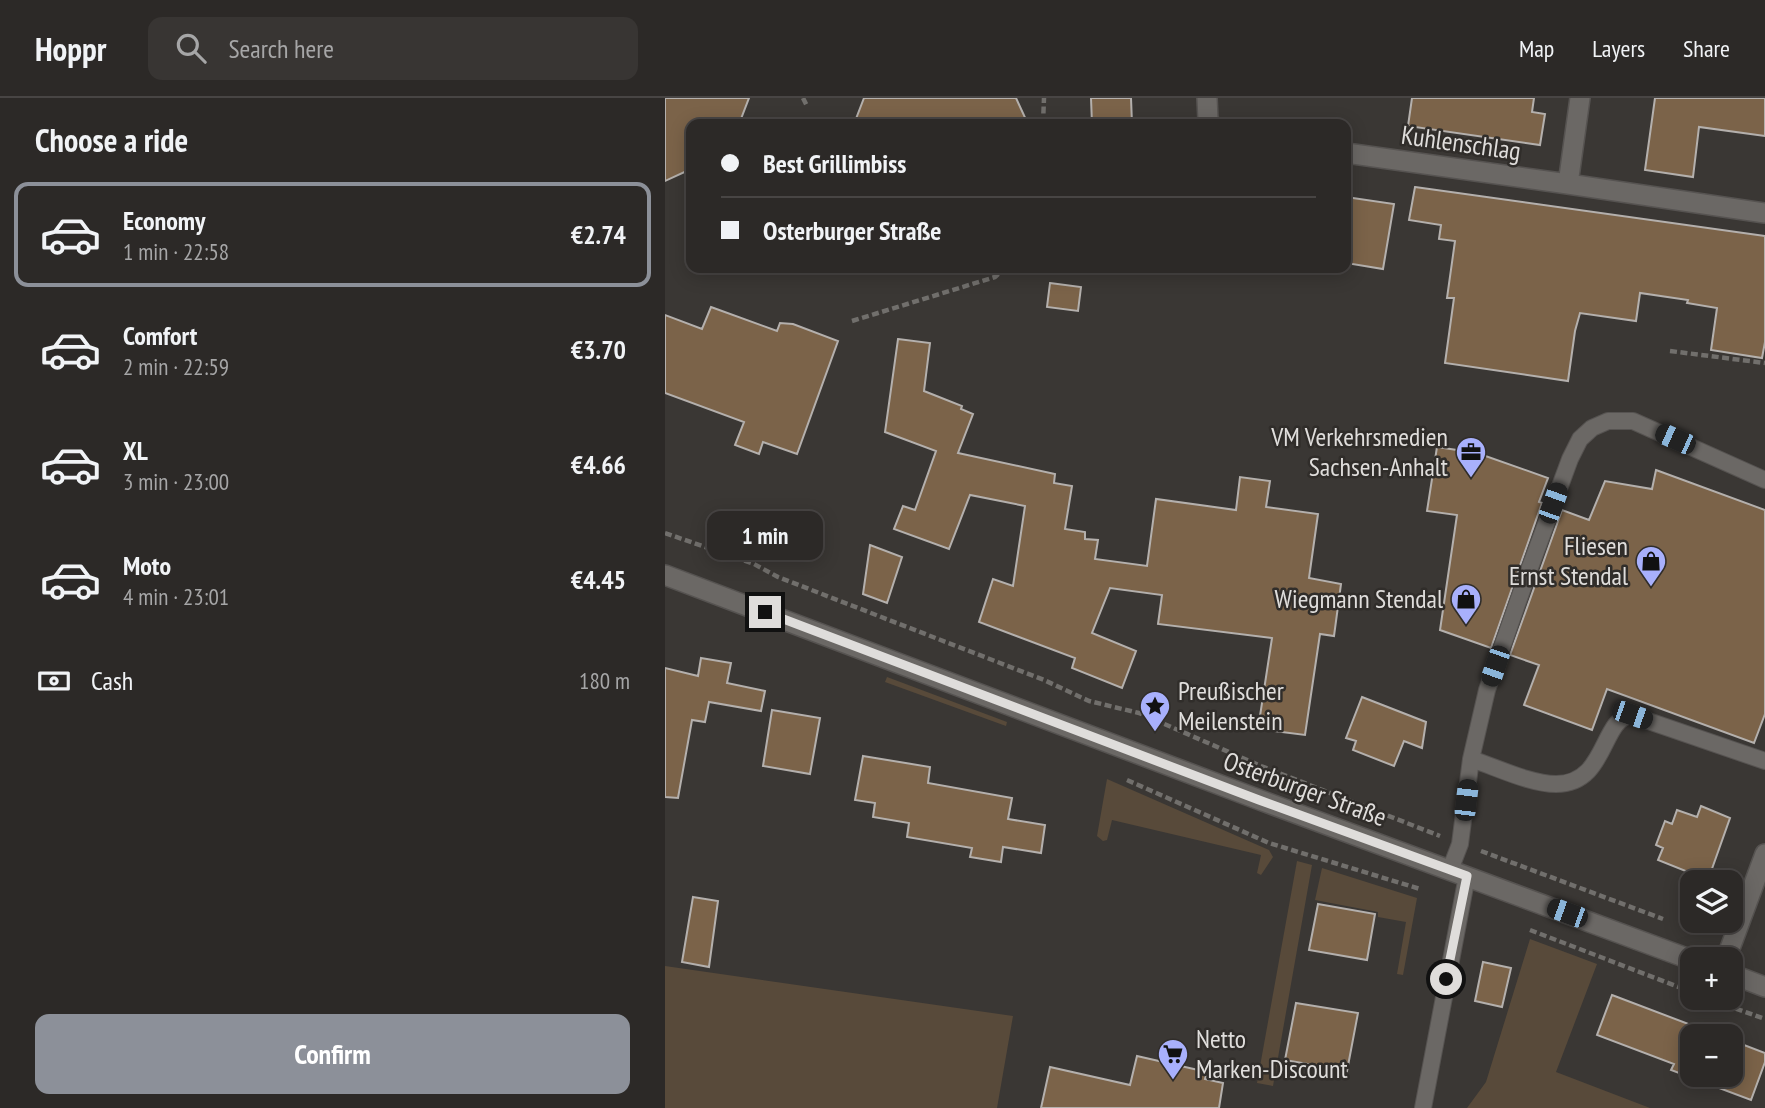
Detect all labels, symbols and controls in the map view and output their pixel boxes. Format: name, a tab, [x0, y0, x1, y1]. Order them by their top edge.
search box	[148, 17, 638, 80]
text: Hoppr	[35, 27, 106, 70]
icon: search	[172, 29, 210, 67]
text: Search here	[228, 32, 334, 65]
text: Map	[1519, 33, 1554, 64]
text: Layers	[1592, 33, 1645, 64]
text: Share	[1683, 33, 1730, 64]
street label: Kuhlenschlag	[1399, 118, 1523, 167]
text: Choose a ride	[35, 119, 188, 161]
text: Best Grillimbiss	[763, 147, 906, 180]
icon: car	[39, 203, 102, 266]
text: Economy	[123, 204, 205, 237]
text: Osterburger Straße	[763, 214, 942, 247]
text: €2.74	[571, 218, 626, 251]
text: 1 min · 22:58	[123, 237, 229, 266]
icon: car	[39, 318, 102, 381]
text: Comfort	[123, 319, 197, 352]
text: €3.70	[571, 333, 626, 366]
text: 2 min · 22:59	[123, 352, 229, 381]
place label: VM Verkehrsmedien Sachsen-Anhalt	[1270, 420, 1448, 483]
car	[1652, 421, 1699, 457]
icon: car	[39, 433, 102, 496]
text: XL	[123, 434, 148, 467]
office icon: VM Verkehrsmedien Sachsen-Anhalt	[1454, 435, 1488, 479]
text: €4.66	[571, 448, 626, 481]
text: 3 min · 23:00	[123, 467, 229, 496]
car	[1536, 480, 1571, 526]
callout: 1 min	[707, 510, 823, 560]
text: 1 min	[742, 521, 788, 550]
place label: Fliesen Ernst Stendal	[1509, 529, 1628, 592]
shop icon: Fliesen Ernst Stendal	[1634, 544, 1668, 588]
icon: car	[39, 548, 102, 611]
text: Moto	[123, 549, 171, 582]
text: €4.45	[571, 563, 626, 596]
text: 4 min · 23:01	[123, 582, 229, 611]
place label: Wiegmann Stendal	[1275, 582, 1443, 615]
shop icon: Wiegmann Stendal	[1449, 582, 1483, 626]
route end	[749, 596, 781, 628]
car	[1479, 643, 1512, 689]
icon: cash	[35, 662, 73, 700]
text: Cash	[91, 664, 133, 697]
text: 180 m	[579, 666, 630, 695]
place label: Preußischer Meilenstein	[1178, 674, 1284, 737]
place icon: Preußischer Meilenstein	[1138, 689, 1172, 733]
car	[1609, 698, 1656, 732]
street label: Osterburger Straße	[1219, 744, 1391, 833]
car	[1454, 778, 1479, 822]
map controls	[1680, 870, 1743, 1087]
button: layers	[1680, 870, 1743, 933]
car	[1544, 896, 1591, 930]
button: +	[1680, 947, 1743, 1010]
route start	[1430, 963, 1462, 995]
button: Confirm	[35, 1014, 630, 1094]
place label: Netto Marken-Discount	[1196, 1022, 1348, 1085]
button: −	[1680, 1024, 1743, 1087]
supermarket icon: Netto Marken-Discount	[1156, 1037, 1190, 1081]

